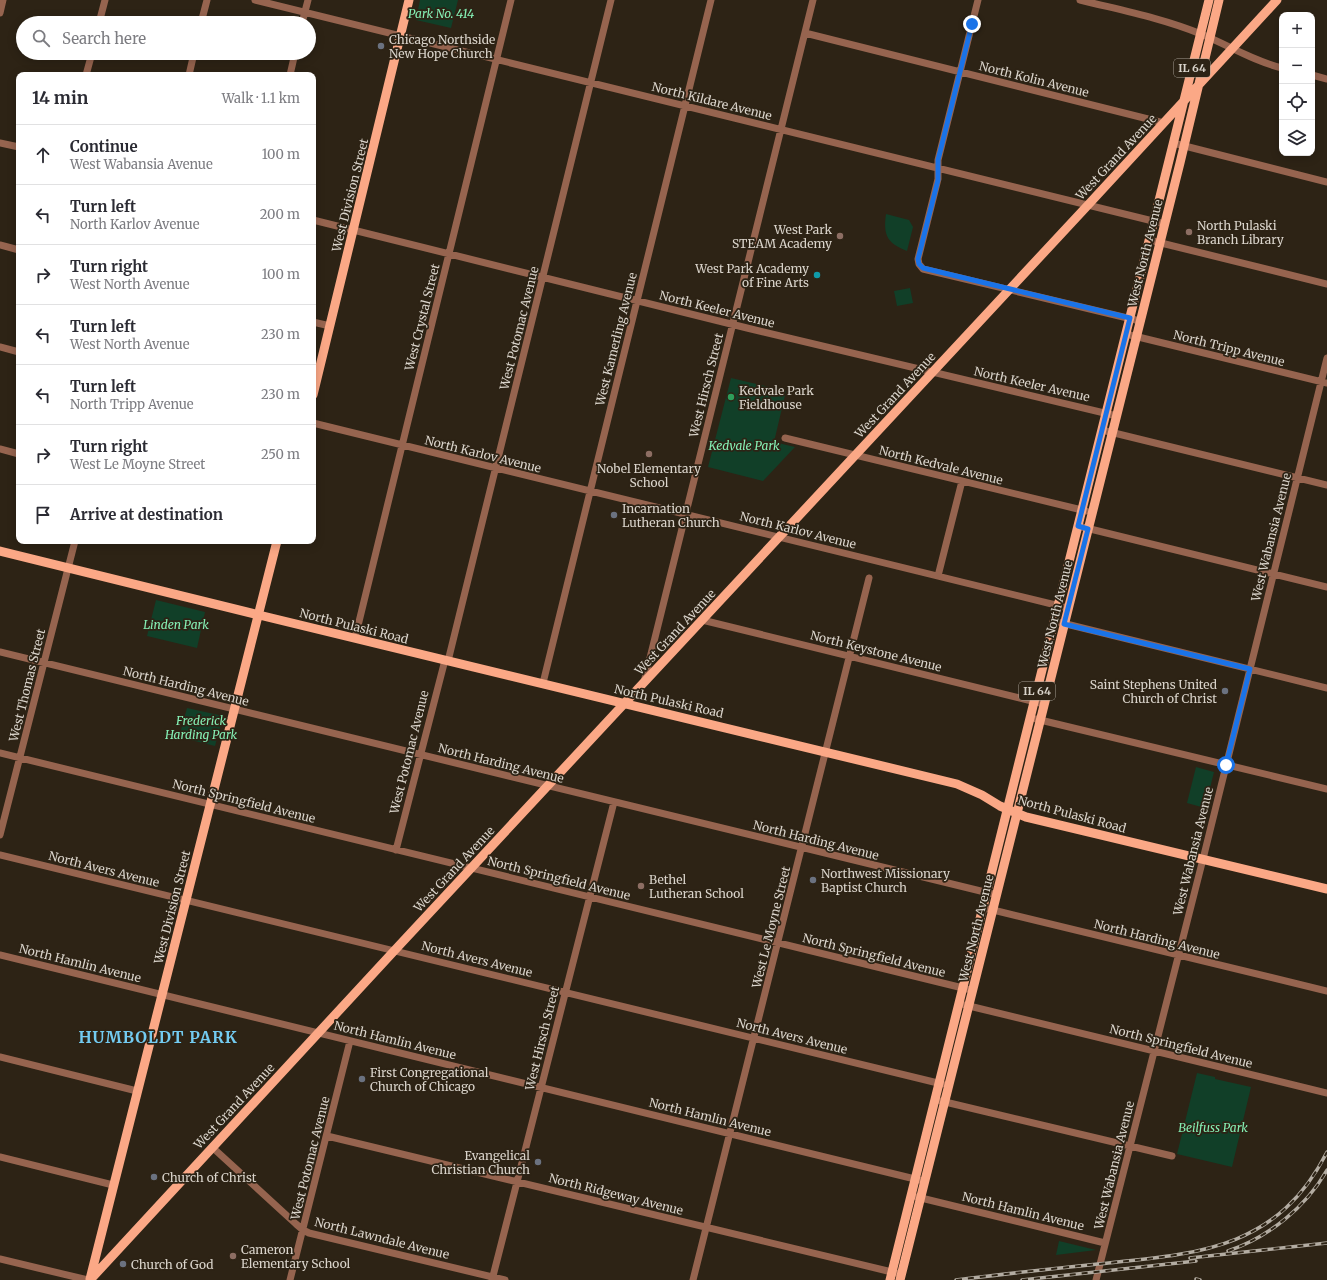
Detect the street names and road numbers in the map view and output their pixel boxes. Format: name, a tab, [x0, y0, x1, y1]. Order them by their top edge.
street label: North Kolin Avenue	[978, 58, 1090, 100]
road number: IL 64	[1174, 59, 1210, 77]
street label: North Kildare Avenue	[650, 79, 774, 123]
street label: West Grand Avenue	[1072, 111, 1160, 204]
street label: West Division Street	[328, 136, 371, 254]
street label: West North Avenue	[1124, 198, 1166, 309]
street label: West Crystal Street	[401, 262, 443, 373]
street label: West Potomac Avenue	[496, 265, 542, 392]
street label: West Kamerling Avenue	[592, 271, 640, 408]
street label: North Keeler Avenue	[658, 287, 776, 331]
street label: North Tripp Avenue	[1172, 327, 1286, 369]
street label: West Hirsch Street	[686, 331, 726, 440]
street label: West Grand Avenue	[851, 349, 939, 442]
street label: North Keeler Avenue	[973, 363, 1091, 405]
street label: North Karlov Avenue	[423, 432, 543, 476]
street label: North Kedvale Avenue	[877, 442, 1005, 488]
street label: West Wabansia Avenue	[1248, 471, 1294, 604]
street label: North Karlov Avenue	[738, 508, 858, 552]
street label: West North Avenue	[1034, 559, 1076, 670]
street label: West Grand Avenue	[631, 586, 719, 679]
street label: North Pulaski Road	[298, 605, 410, 647]
street label: West Thomas Street	[5, 627, 48, 744]
street label: North Keystone Avenue	[809, 627, 943, 675]
street label: North Harding Avenue	[122, 663, 250, 709]
street label: North Pulaski Road	[613, 681, 725, 721]
road number: IL 64	[1019, 682, 1055, 700]
street label: West Potomac Avenue	[386, 689, 432, 816]
street label: North Harding Avenue	[437, 740, 565, 786]
street label: North Springfield Avenue	[171, 776, 317, 826]
street label: West Wabansia Avenue	[1170, 785, 1216, 918]
street label: North Pulaski Road	[1016, 792, 1128, 836]
street label: North Harding Avenue	[752, 817, 880, 863]
street label: West Grand Avenue	[410, 823, 498, 916]
street label: North Avers Avenue	[47, 848, 161, 890]
street label: West Division Street	[150, 848, 193, 966]
street label: North Springfield Avenue	[486, 853, 632, 903]
street label: West Le Moyne Street	[748, 864, 793, 990]
street label: West North Avenue	[955, 873, 997, 984]
street label: North Harding Avenue	[1093, 916, 1221, 962]
street label: North Springfield Avenue	[801, 930, 947, 980]
street label: North Avers Avenue	[420, 938, 534, 980]
street label: North Hamlin Avenue	[17, 941, 143, 985]
street label: West Hirsch Street	[522, 984, 562, 1093]
street label: North Avers Avenue	[735, 1015, 849, 1057]
street label: North Hamlin Avenue	[332, 1018, 458, 1062]
street label: North Springfield Avenue	[1108, 1021, 1254, 1071]
street label: West Grand Avenue	[190, 1060, 278, 1153]
street label: West Potomac Avenue	[287, 1095, 333, 1222]
street label: North Hamlin Avenue	[647, 1095, 773, 1139]
street label: West Wabansia Avenue	[1091, 1099, 1137, 1232]
street label: North Ridgeway Avenue	[547, 1170, 685, 1218]
street label: North Hamlin Avenue	[960, 1189, 1086, 1233]
street label: North Lawndale Avenue	[313, 1214, 451, 1262]

